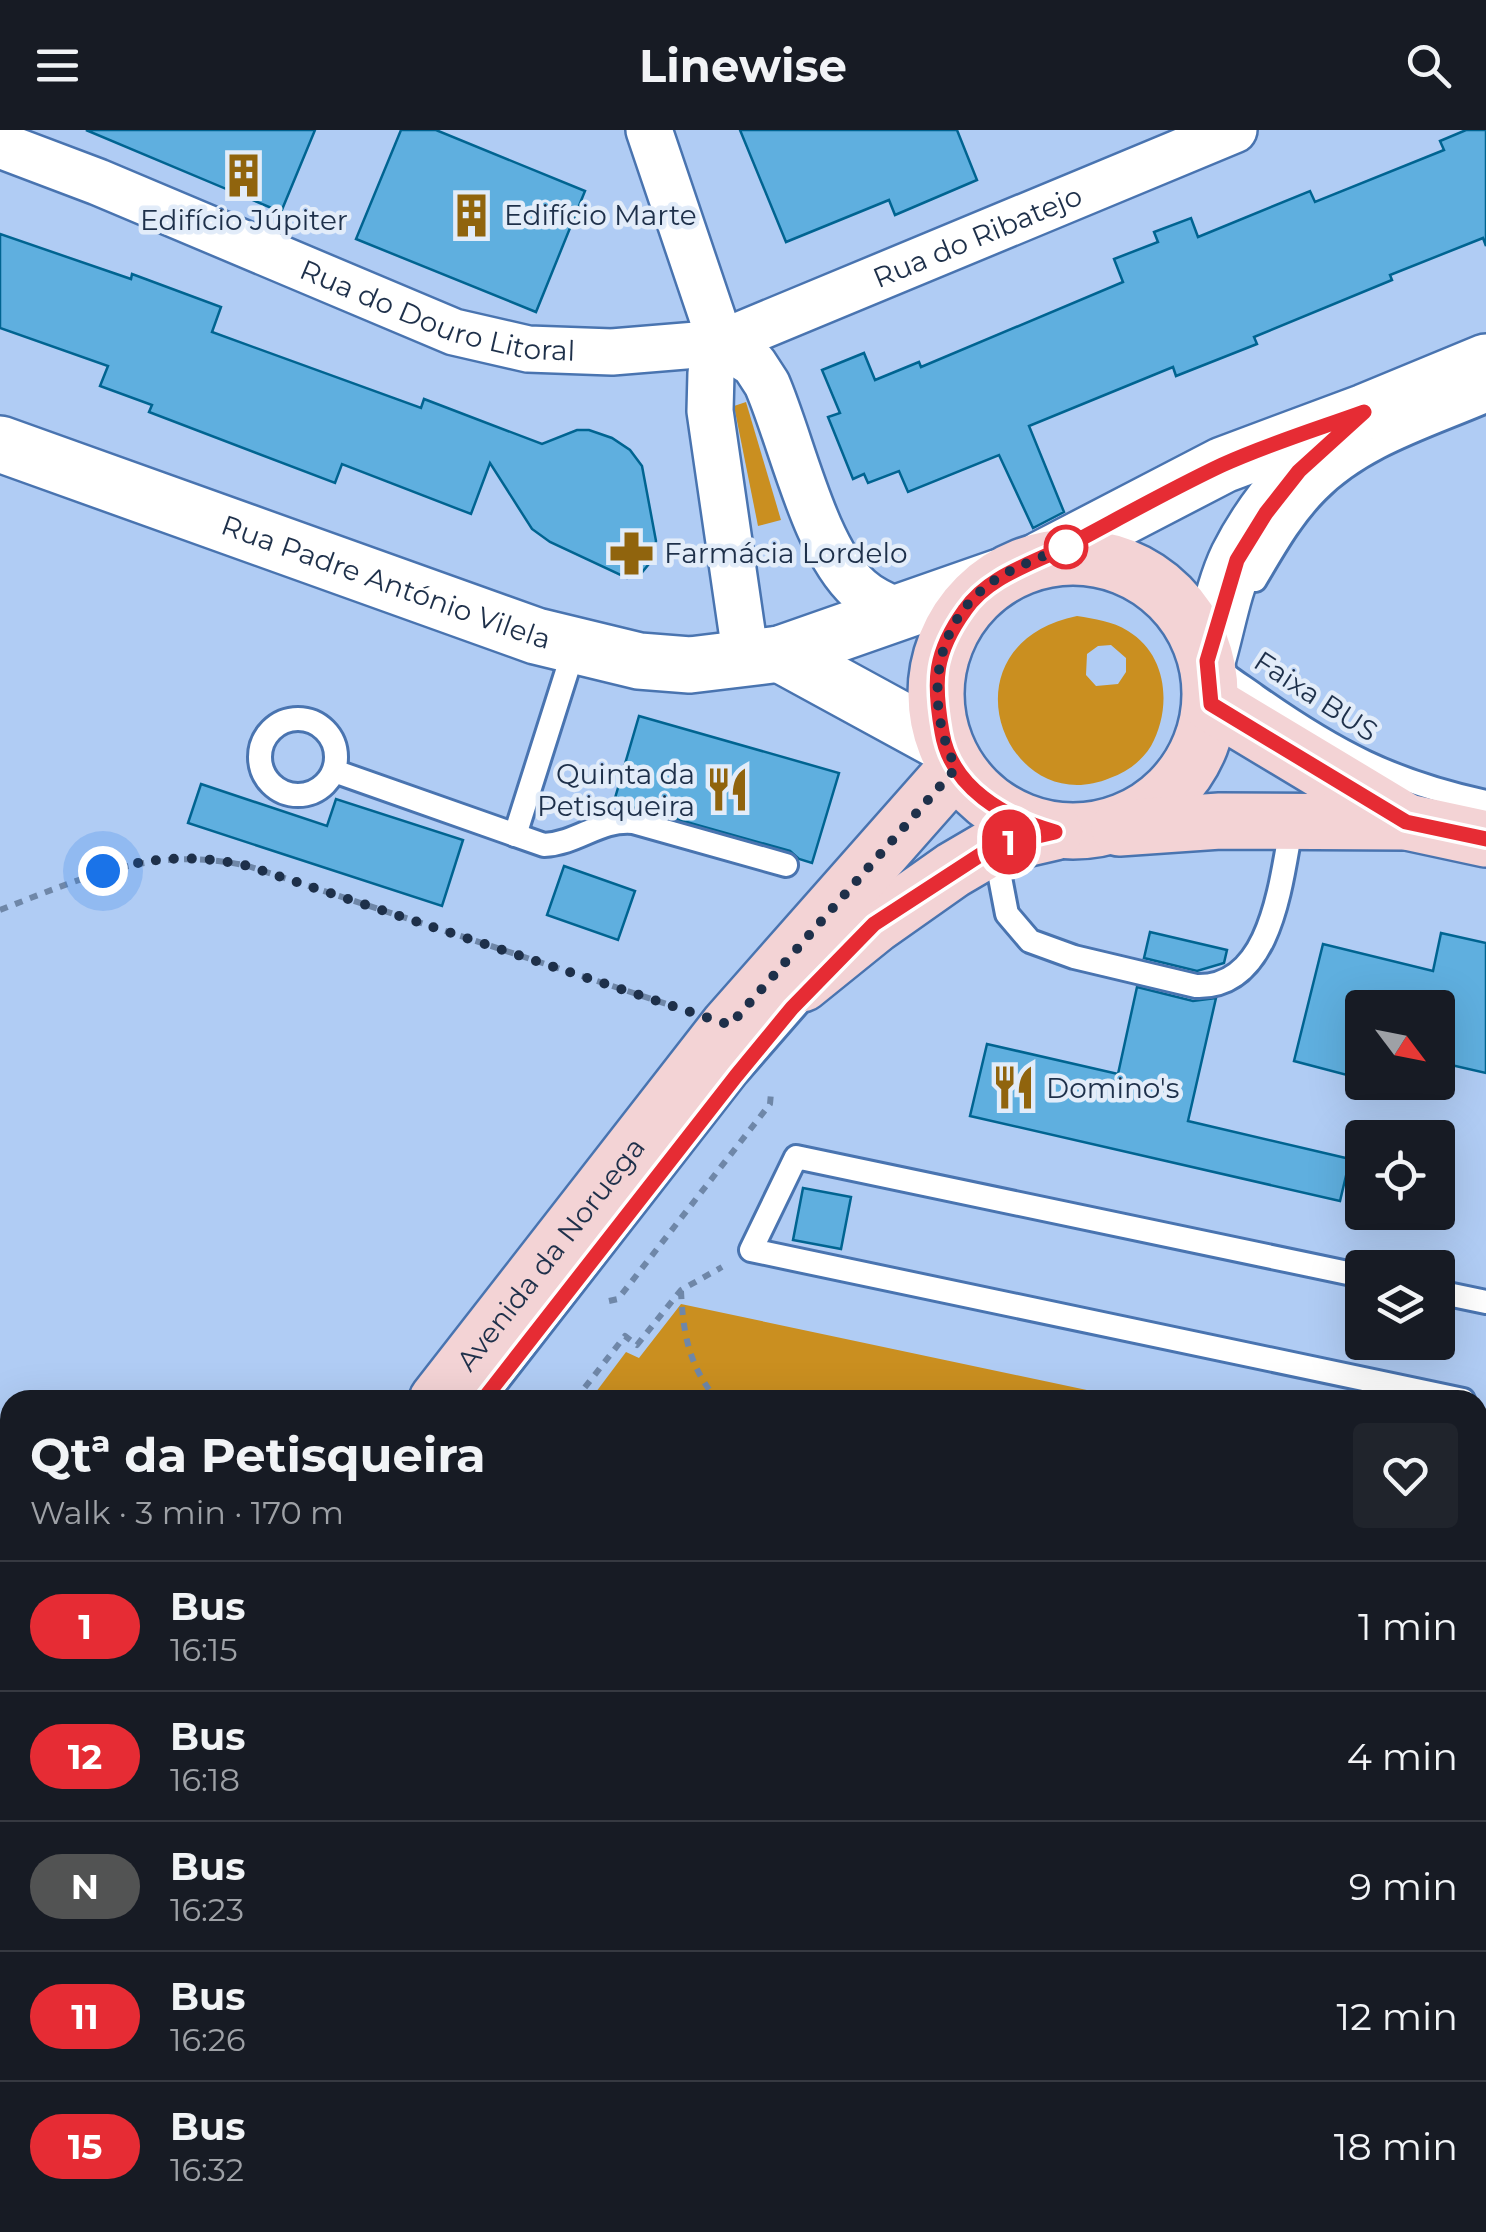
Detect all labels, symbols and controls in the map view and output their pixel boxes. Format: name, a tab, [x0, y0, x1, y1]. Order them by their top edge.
icon: menu	[30, 38, 85, 93]
text: Linewise	[639, 38, 847, 93]
icon: search	[1401, 38, 1456, 93]
building icon: Edifício Júpiter	[220, 151, 268, 199]
street label: Rua do Ribatejo	[868, 178, 1087, 295]
building icon: Edifício Marte	[447, 191, 495, 239]
place label: Edifício Marte	[504, 198, 697, 232]
place label: Edifício Júpiter	[140, 203, 348, 237]
street label: Rua do Douro Litoral	[295, 252, 576, 368]
street label: Rua Padre António Vilela	[217, 508, 554, 656]
unlabelled marker	[1045, 526, 1087, 568]
pharmacy icon: Farmácia Lordelo	[607, 529, 655, 577]
place label: Farmácia Lordelo	[664, 536, 908, 570]
street label: Faixa BUS	[1248, 644, 1384, 748]
place label: Quinta da Petisqueira	[537, 757, 695, 823]
restaurant icon: Quinta da Petisqueira	[704, 766, 752, 814]
line badge: 1	[976, 810, 1042, 874]
text: 1	[1002, 821, 1016, 864]
your location	[78, 846, 128, 896]
north arrow	[1345, 990, 1455, 1100]
map controls	[1345, 990, 1455, 1360]
restaurant icon: Domino's	[989, 1064, 1037, 1112]
place label: Domino's	[1046, 1071, 1179, 1105]
button: locate	[1345, 1120, 1455, 1230]
street label: Avenida da Noruega	[449, 1131, 652, 1377]
button: layers	[1345, 1250, 1455, 1360]
button: heart	[1353, 1423, 1458, 1528]
text: Qtª da Petisqueira	[30, 1426, 486, 1484]
text: Walk · 3 min · 170 m	[30, 1493, 344, 1532]
text: Bus	[170, 1583, 245, 1630]
text: 1 min	[1358, 1603, 1458, 1650]
text: 1	[78, 1605, 92, 1648]
text: 16:15	[170, 1630, 238, 1669]
text: Bus	[170, 1713, 245, 1760]
text: 4 min	[1347, 1733, 1458, 1780]
text: 12	[68, 1735, 102, 1778]
text: 16:18	[170, 1760, 240, 1799]
text: Bus	[170, 1843, 245, 1890]
text: 9 min	[1349, 1863, 1458, 1910]
text: N	[71, 1865, 99, 1908]
text: 16:23	[170, 1890, 244, 1929]
text: Bus	[170, 1973, 245, 2020]
text: 12 min	[1337, 1993, 1458, 2040]
text: 11	[71, 1995, 99, 2038]
text: 16:26	[170, 2020, 245, 2059]
text: Bus	[170, 2103, 245, 2150]
text: 18 min	[1334, 2123, 1458, 2170]
text: 15	[68, 2125, 102, 2168]
text: 16:32	[170, 2150, 244, 2189]

